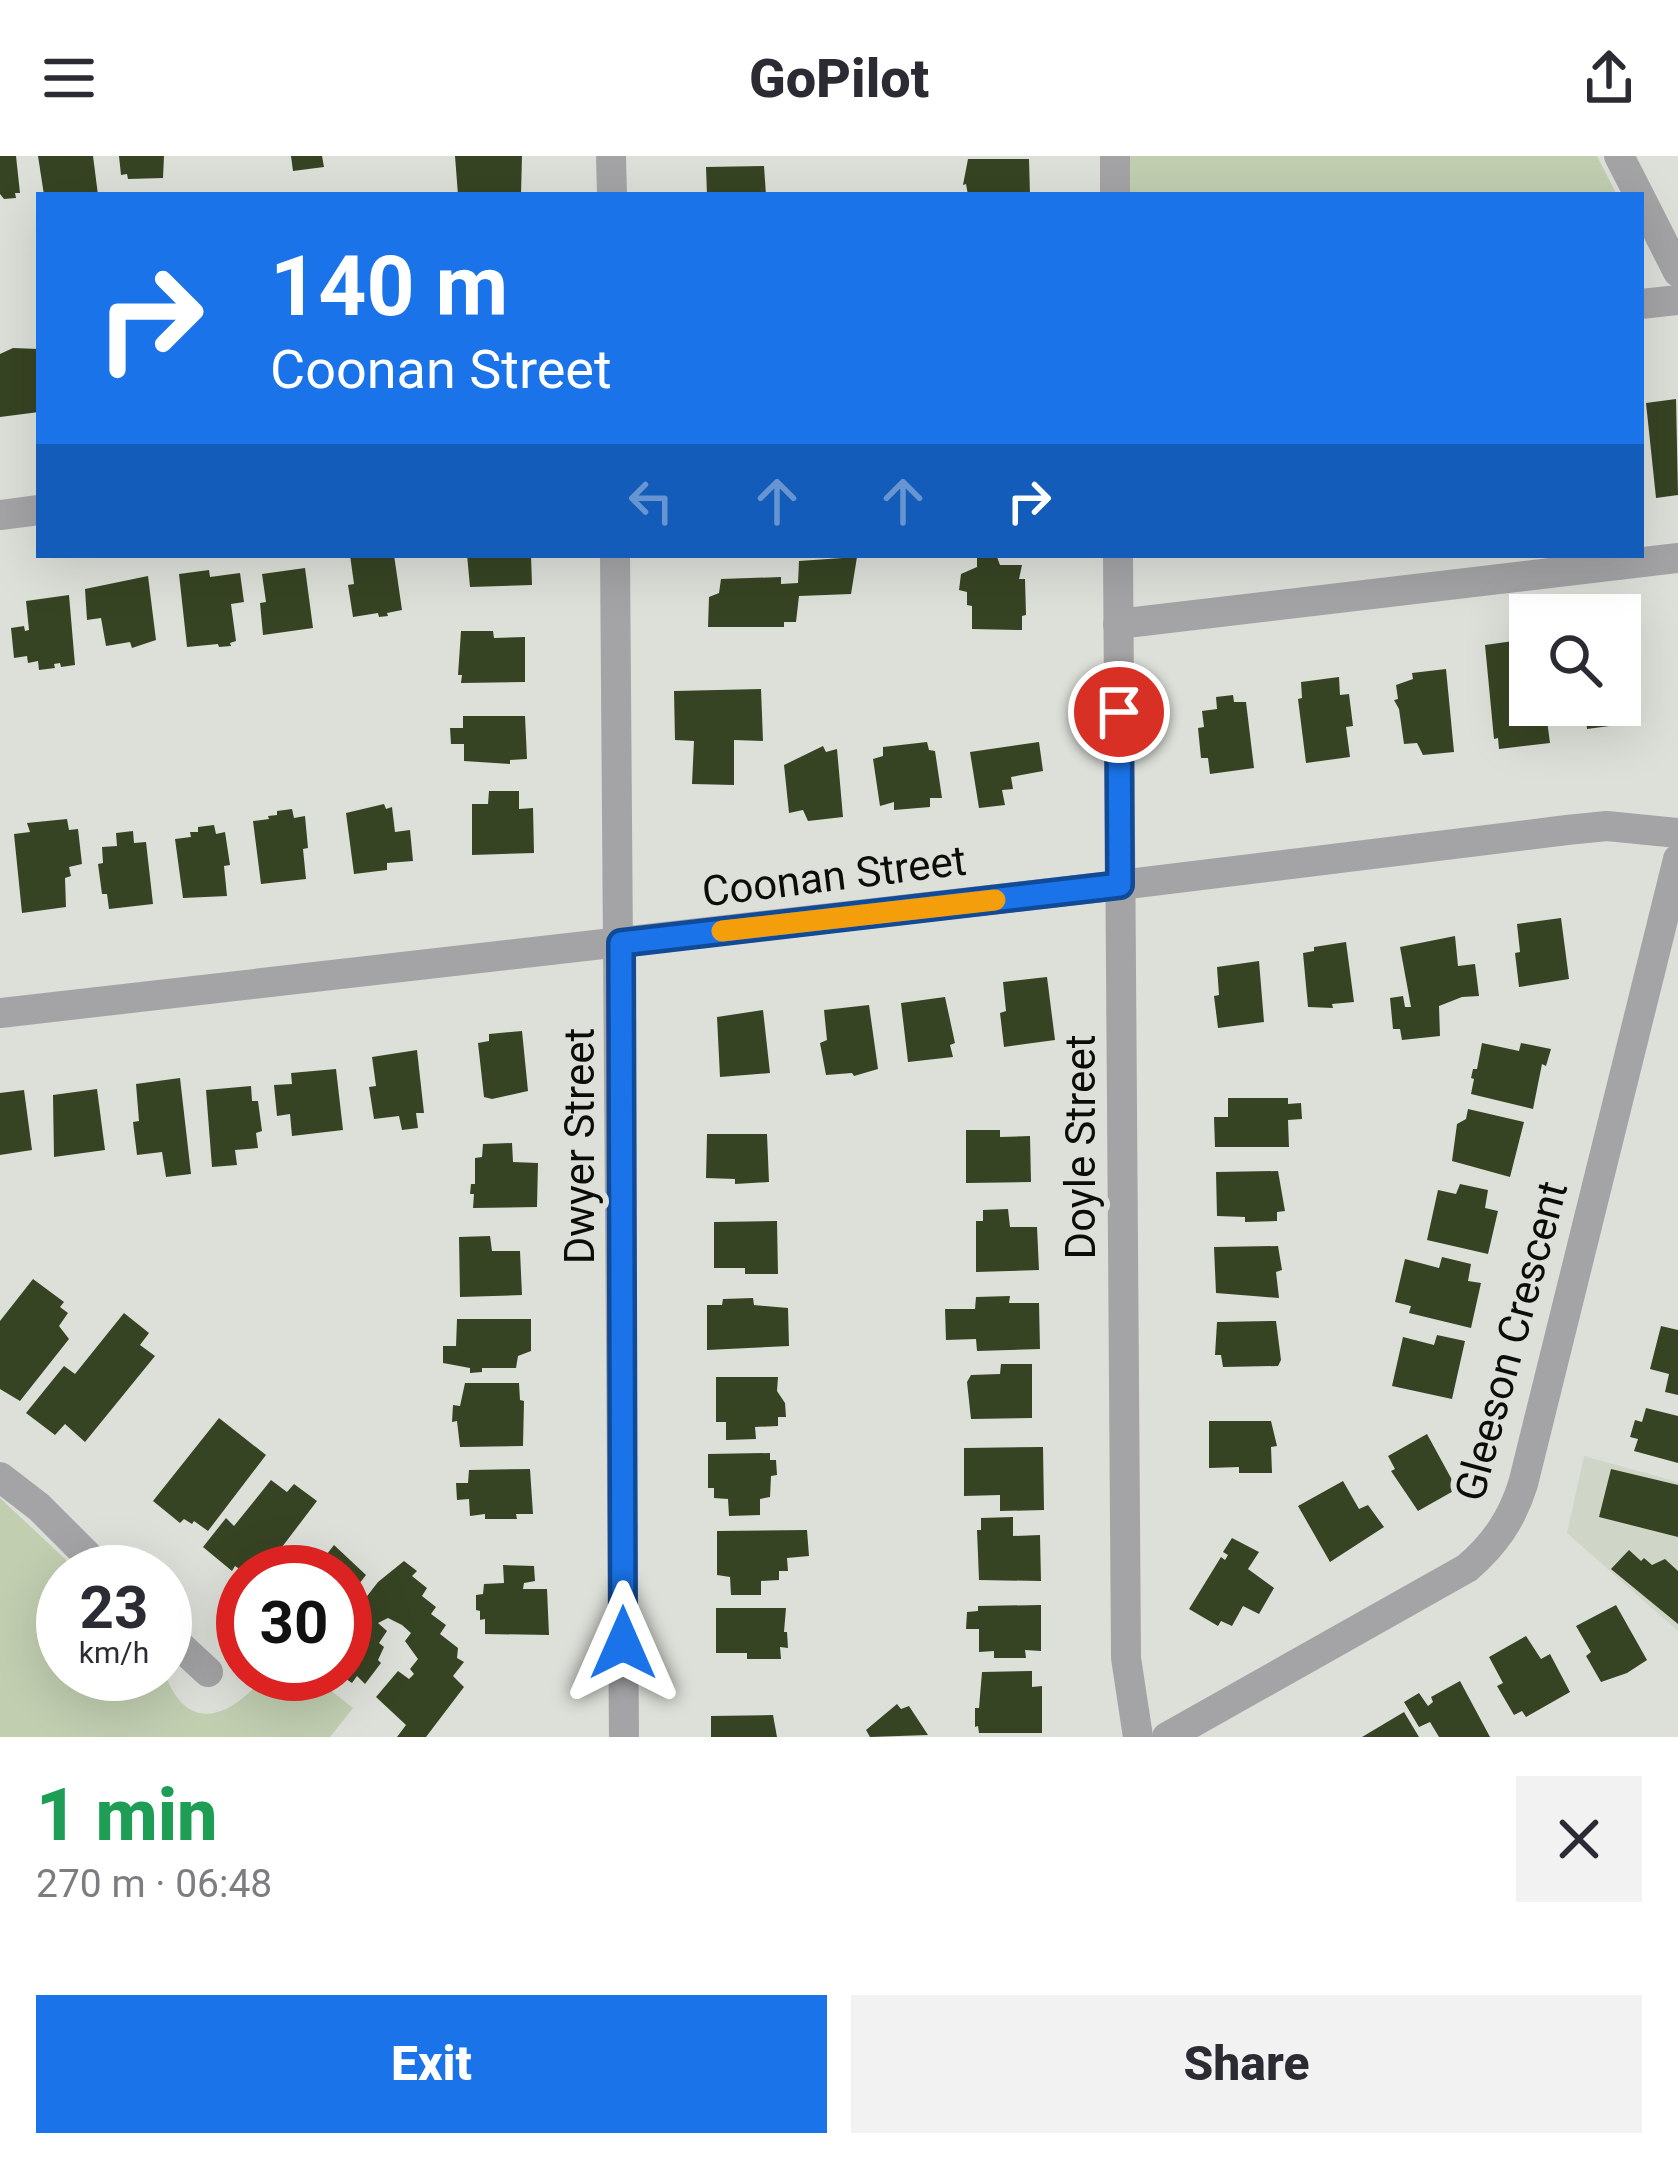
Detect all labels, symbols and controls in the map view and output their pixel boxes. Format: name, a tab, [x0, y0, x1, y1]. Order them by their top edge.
icon: menu	[36, 45, 102, 111]
icon: share	[1576, 45, 1642, 111]
text: GoPilot	[749, 47, 929, 110]
text: 140 m	[270, 237, 508, 336]
icon: right	[72, 240, 228, 396]
text: Coonan Street	[270, 338, 612, 401]
icon: left	[618, 468, 684, 534]
icon: ahead	[744, 468, 810, 534]
icon: ahead	[870, 468, 936, 534]
icon: right	[996, 468, 1062, 534]
map controls	[1509, 594, 1641, 726]
button: search	[1509, 594, 1641, 726]
pin	[1068, 661, 1170, 763]
icon: arrive	[1086, 679, 1152, 745]
street label: Coonan Street	[699, 835, 969, 917]
street label: Dwyer Street	[555, 1028, 604, 1264]
street label: Doyle Street	[1056, 1035, 1105, 1259]
street label: Gleeson Crescent	[1445, 1176, 1577, 1506]
speed limit sign: 30	[216, 1545, 372, 1701]
text: 23	[80, 1572, 148, 1643]
position arrow	[560, 1580, 686, 1706]
text: km/h	[79, 1635, 149, 1670]
text: 1 min	[36, 1773, 218, 1858]
button: close	[1516, 1776, 1642, 1902]
text: 270 m · 06:48	[36, 1861, 272, 1907]
button: Exit	[36, 1995, 827, 2133]
button: Share	[851, 1995, 1642, 2133]

